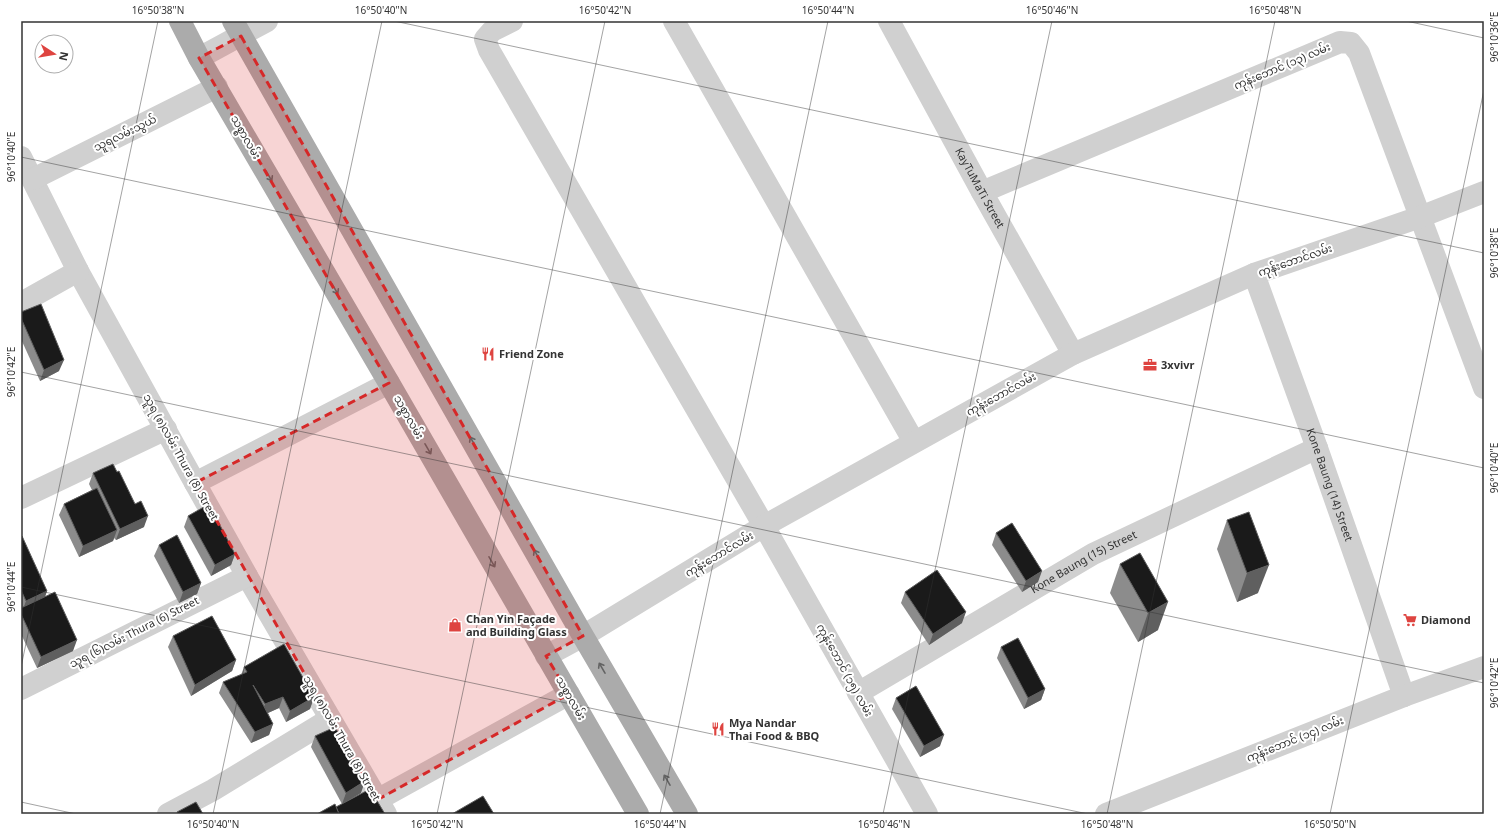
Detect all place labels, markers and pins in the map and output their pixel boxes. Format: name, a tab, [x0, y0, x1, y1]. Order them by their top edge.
restaurant icon: Friend Zone	[480, 346, 496, 362]
place label: Friend Zone	[499, 346, 564, 361]
office icon: 3xvivr	[1142, 357, 1158, 373]
place label: 3xvivr	[1161, 357, 1195, 372]
place label: Chan Yin Façade and Building Glass	[466, 611, 567, 639]
supermarket icon: Diamond	[1402, 612, 1418, 628]
place label: Diamond	[1421, 612, 1471, 627]
shop icon: Chan Yin Façade and Building Glass	[447, 617, 463, 633]
place label: Mya Nandar Thai Food & BBQ	[729, 715, 820, 743]
restaurant icon: Mya Nandar Thai Food & BBQ	[710, 721, 726, 737]

